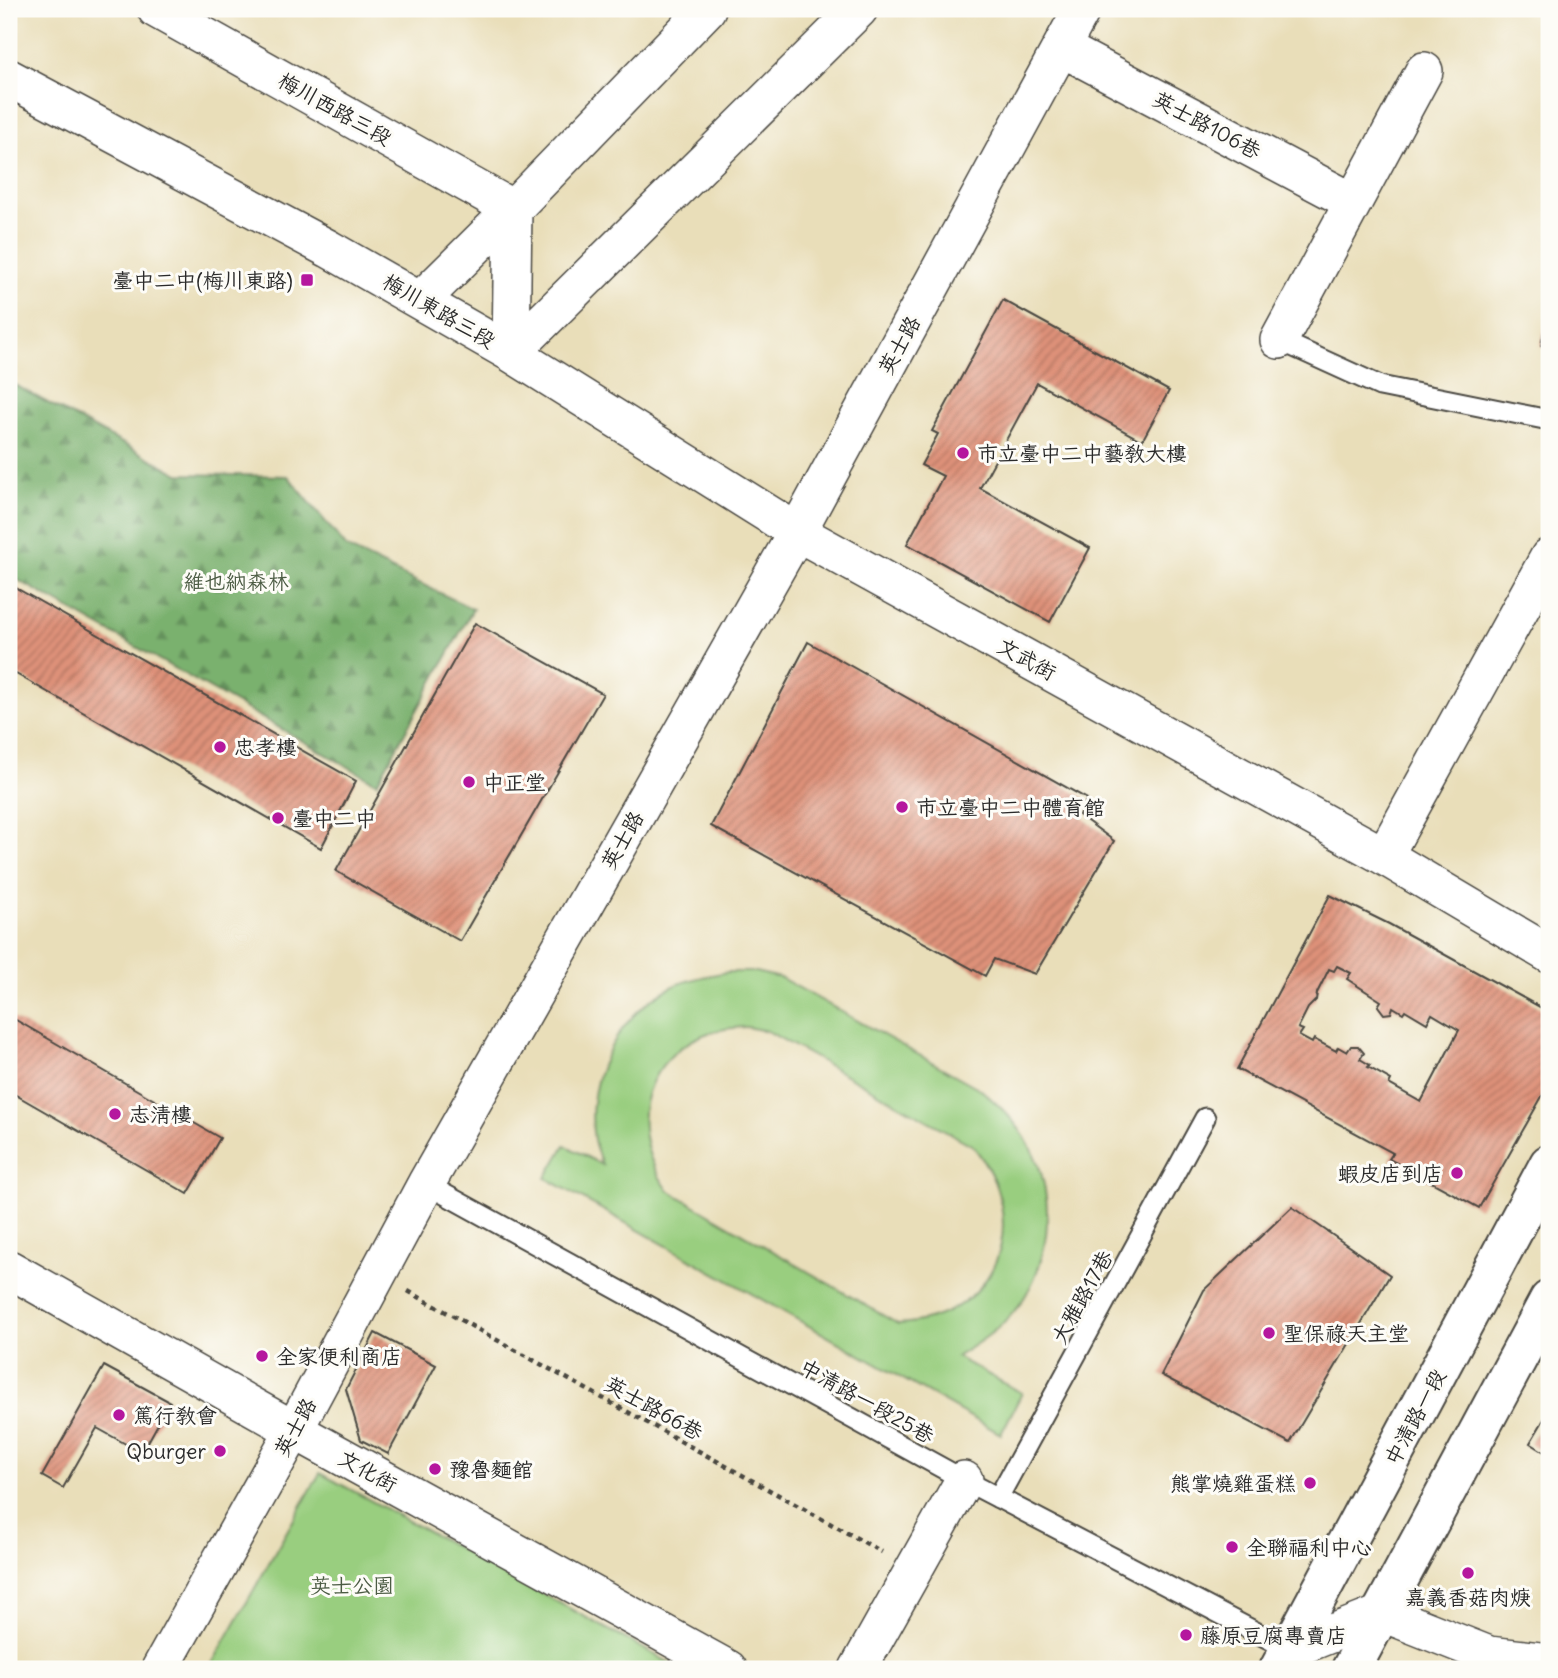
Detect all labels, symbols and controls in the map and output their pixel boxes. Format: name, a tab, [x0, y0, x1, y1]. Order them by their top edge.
street label: 梅川西路三段	[273, 67, 397, 151]
street label: 英士路106巷	[1148, 85, 1266, 165]
place label: 臺中二中(梅川東路)	[112, 267, 293, 294]
street label: 梅川東路三段	[378, 268, 500, 354]
marker: 臺中二中(梅川東路)	[299, 272, 315, 288]
street label: 英士路	[872, 311, 926, 379]
place label: 市立臺中二中藝教大樓	[977, 440, 1187, 467]
marker: 市立臺中二中藝教大樓	[955, 445, 971, 461]
park label: 維也納森林	[184, 568, 289, 595]
street label: 文武街	[993, 632, 1061, 686]
place label: 忠孝樓	[234, 734, 297, 761]
marker: 忠孝樓	[212, 739, 228, 755]
place label: 中正堂	[483, 769, 546, 796]
marker: 中正堂	[461, 774, 477, 790]
place label: 市立臺中二中體育館	[916, 794, 1105, 821]
marker: 市立臺中二中體育館	[894, 799, 910, 815]
place label: 臺中二中	[292, 805, 376, 832]
street label: 英士路	[595, 806, 649, 874]
marker: 臺中二中	[270, 810, 286, 826]
place label: 志清樓	[129, 1101, 192, 1128]
marker: 志清樓	[107, 1106, 123, 1122]
place label: 蝦皮店到店	[1338, 1160, 1443, 1187]
marker: 蝦皮店到店	[1449, 1165, 1465, 1181]
street label: 大雅路17巷	[1045, 1246, 1119, 1348]
place label: 聖保祿天主堂	[1283, 1320, 1409, 1347]
marker: 聖保祿天主堂	[1261, 1325, 1277, 1341]
place label: 全家便利商店	[276, 1343, 402, 1370]
marker: 全家便利商店	[254, 1348, 270, 1364]
street label: 中清路一段25巷	[795, 1353, 939, 1449]
street label: 中清路一段	[1378, 1364, 1452, 1470]
street label: 英士路66巷	[600, 1370, 708, 1446]
street label: 英士路	[268, 1393, 322, 1461]
place label: 篤行教會	[133, 1402, 217, 1429]
marker: 篤行教會	[111, 1407, 127, 1423]
place label: Qburger	[126, 1438, 206, 1465]
marker: Qburger	[212, 1443, 228, 1459]
street label: 文化街	[334, 1444, 402, 1498]
place label: 豫魯麵館	[449, 1456, 533, 1483]
marker: 豫魯麵館	[427, 1461, 443, 1477]
place label: 熊掌燒雞蛋糕	[1170, 1470, 1296, 1497]
marker: 熊掌燒雞蛋糕	[1302, 1475, 1318, 1491]
place label: 全聯福利中心	[1246, 1534, 1372, 1561]
marker: 全聯福利中心	[1224, 1539, 1240, 1555]
marker: 嘉義香菇肉焿	[1460, 1565, 1476, 1581]
park label: 英士公園	[310, 1572, 394, 1599]
place label: 嘉義香菇肉焿	[1405, 1584, 1531, 1611]
place label: 藤原豆腐專賣店	[1200, 1622, 1347, 1649]
marker: 藤原豆腐專賣店	[1178, 1627, 1194, 1643]

